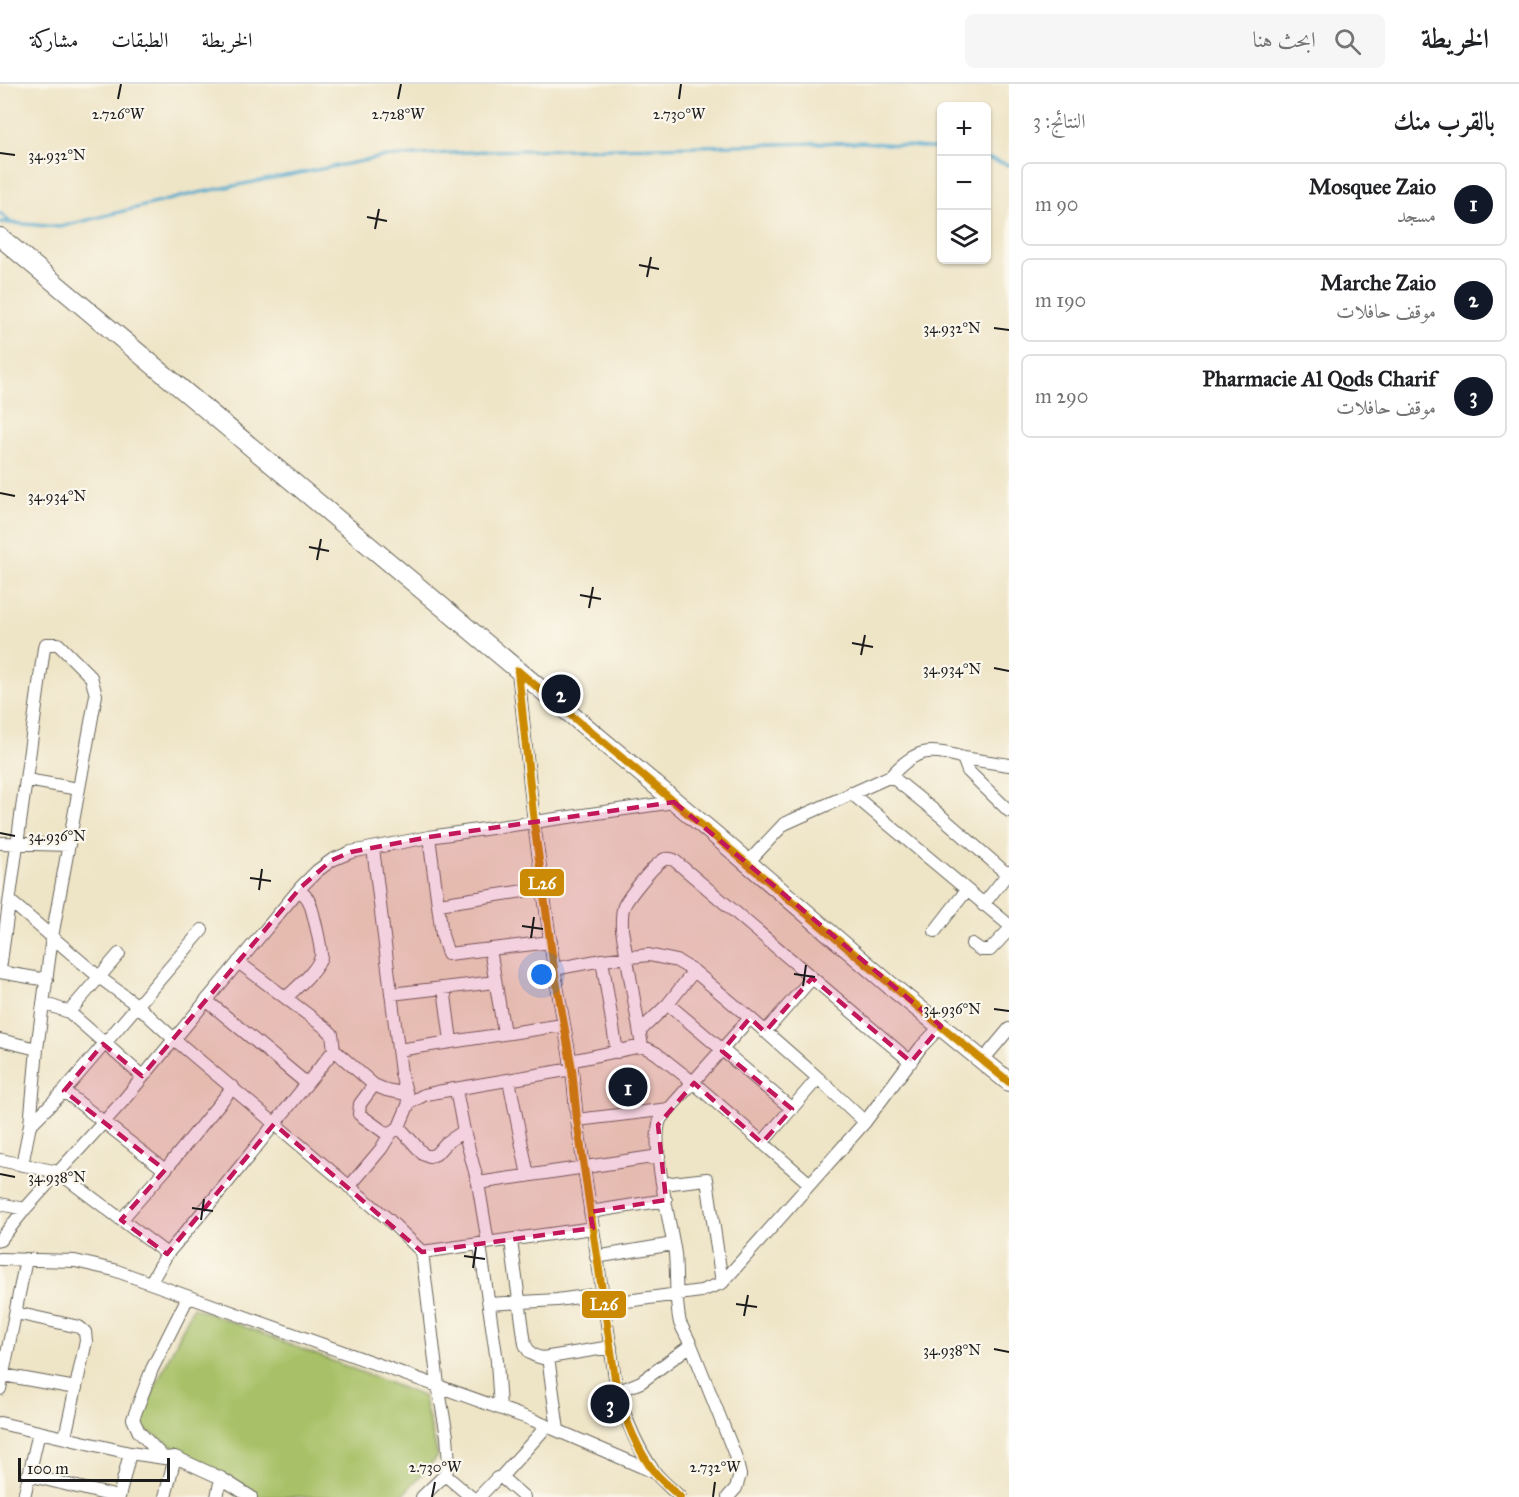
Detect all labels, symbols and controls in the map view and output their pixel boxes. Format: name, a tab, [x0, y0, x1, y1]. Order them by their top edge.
search box	[965, 14, 1385, 68]
text: الخريطة	[1421, 21, 1489, 56]
icon: search	[1331, 25, 1364, 58]
text: ابحث هنا	[1252, 26, 1316, 53]
text: مشاركة	[30, 27, 78, 53]
text: الطبقات	[111, 27, 168, 53]
text: الخريطة	[201, 27, 253, 53]
map controls	[937, 102, 991, 264]
button: +	[937, 102, 991, 156]
text: 2.726°W	[92, 105, 145, 123]
text: 2.728°W	[372, 105, 425, 123]
text: 2.730°W	[653, 105, 706, 123]
text: بالقرب منك	[1393, 105, 1495, 137]
text: النتائج: 3	[1033, 109, 1085, 133]
text: 34.932°N	[28, 146, 86, 164]
button: −	[937, 156, 991, 210]
text: Mosquee Zaio	[1309, 173, 1436, 200]
text: 90 m	[1035, 192, 1079, 216]
text: 1	[1470, 192, 1477, 216]
text: مسجد	[1397, 203, 1436, 227]
button: layers	[937, 210, 991, 264]
text: Marche Zaio	[1320, 269, 1436, 296]
text: 190 m	[1035, 288, 1086, 312]
text: 2	[1469, 288, 1478, 312]
text: موقف حافلات	[1336, 299, 1436, 323]
text: 34.932°N	[923, 319, 981, 337]
text: Pharmacie Al Qods Charif	[1202, 365, 1436, 392]
text: 290 m	[1035, 384, 1088, 408]
text: 3	[1470, 384, 1478, 408]
text: موقف حافلات	[1336, 395, 1436, 419]
text: 34.934°N	[28, 487, 86, 505]
text: 34.934°N	[923, 660, 981, 678]
pin: 2	[542, 672, 580, 716]
text: 34.936°N	[28, 827, 86, 845]
line badge: L26	[519, 868, 565, 897]
text: L26	[528, 874, 557, 893]
your location	[527, 960, 556, 989]
text: 34.936°N	[923, 1000, 981, 1018]
pin: 1	[608, 1064, 648, 1110]
text: 34.938°N	[28, 1168, 86, 1186]
line badge: L26	[581, 1290, 627, 1319]
text: L26	[590, 1295, 619, 1314]
text: 34.938°N	[923, 1341, 981, 1359]
pin: 3	[590, 1382, 630, 1426]
scale bar	[18, 1455, 170, 1482]
text: 2.730°W	[409, 1458, 462, 1476]
text: 2.732°W	[690, 1458, 741, 1476]
text: 100 m	[27, 1459, 69, 1478]

